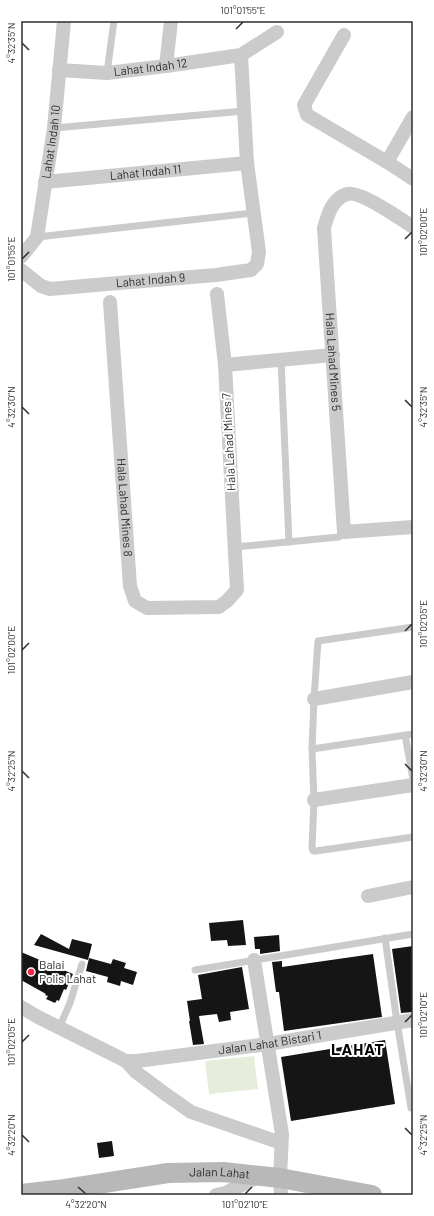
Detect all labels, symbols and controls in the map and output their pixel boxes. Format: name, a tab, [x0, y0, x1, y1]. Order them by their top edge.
text: 101°01'55"E	[220, 4, 266, 16]
text: 4°32'35"N	[5, 23, 17, 63]
street label: Lahat Indah 12	[113, 55, 188, 78]
street label: Lahat Indah 10	[38, 104, 62, 179]
street label: Lahat Indah 11	[109, 161, 182, 182]
text: 101°02'00"E	[417, 208, 429, 256]
text: 101°01'55"E	[5, 236, 17, 282]
street label: Lahat Indah 9	[115, 270, 186, 289]
street label: Hala Lahad Mines 5	[324, 312, 344, 412]
text: 4°32'30"N	[5, 386, 17, 428]
text: 4°32'35"N	[417, 387, 429, 427]
street label: Hala Lahad Mines 7	[218, 392, 238, 491]
street label: Hala Lahad Mines 8	[115, 458, 136, 557]
text: 101°02'05"E	[417, 600, 429, 648]
text: 101°02'00"E	[5, 626, 17, 674]
text: 4°32'25"N	[5, 750, 17, 792]
text: 4°32'30"N	[417, 750, 429, 792]
place label: Balai Polis Lahat	[39, 957, 96, 985]
marker: Balai Polis Lahat	[26, 967, 36, 977]
text: 101°02'10"E	[417, 992, 429, 1038]
text: 101°02'05"E	[5, 1018, 17, 1066]
street label: Jalan Lahat Bistari 1	[217, 1027, 322, 1056]
district label: LAHAT	[331, 1039, 385, 1058]
text: 4°32'20"N	[5, 1114, 17, 1156]
text: 4°32'25"N	[417, 1114, 429, 1156]
street label: Jalan Lahat	[189, 1164, 251, 1181]
text: 4°32'20"N	[65, 1198, 107, 1210]
text: 101°02'10"E	[222, 1198, 268, 1210]

